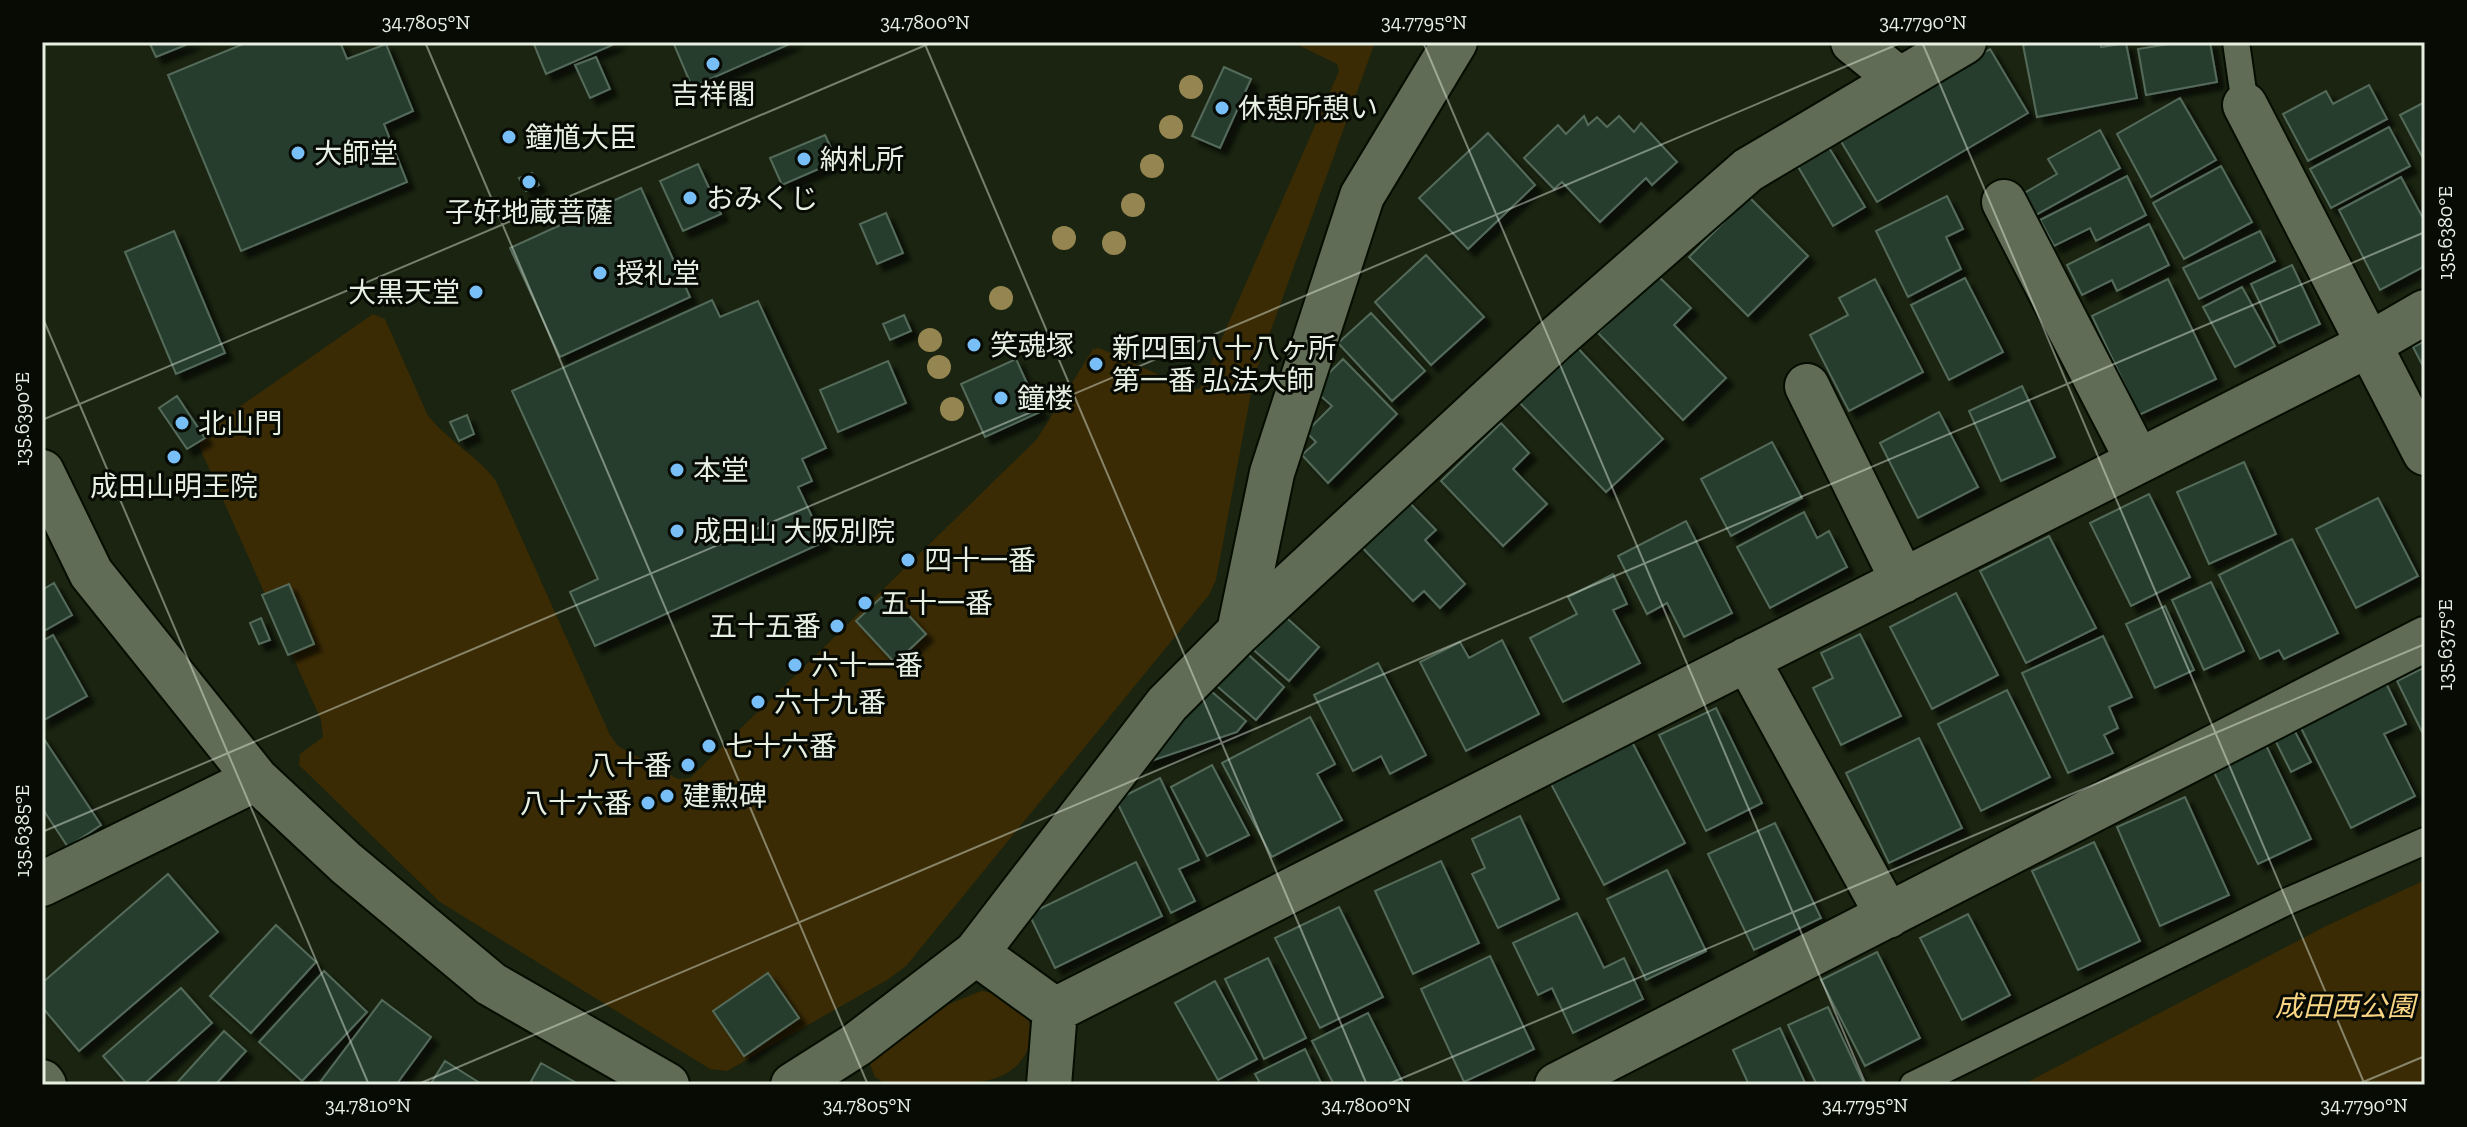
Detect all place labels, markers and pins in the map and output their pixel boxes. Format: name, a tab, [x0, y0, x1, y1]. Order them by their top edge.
marker: 吉祥閣	[704, 55, 722, 73]
place label: 吉祥閣	[671, 78, 755, 111]
place label: 休憩所憩い	[1238, 92, 1378, 125]
marker: 休憩所憩い	[1213, 99, 1231, 117]
place label: 鐘馗大臣	[525, 121, 637, 154]
marker: 鐘馗大臣	[500, 128, 518, 146]
place label: 大師堂	[314, 137, 398, 170]
place label: 納札所	[820, 143, 904, 176]
marker: 大師堂	[289, 144, 307, 162]
marker: 納札所	[795, 150, 813, 168]
marker: 子好地蔵菩薩	[520, 173, 538, 191]
place label: おみくじ	[706, 182, 818, 215]
marker: おみくじ	[681, 189, 699, 207]
place label: 子好地蔵菩薩	[445, 196, 613, 229]
place label: 授礼堂	[616, 257, 700, 290]
marker: 授礼堂	[591, 264, 609, 282]
place label: 大黒天堂	[348, 276, 460, 309]
marker: 大黒天堂	[467, 283, 485, 301]
place label: 笑魂塚	[990, 329, 1074, 362]
place label: 新四国八十八ヶ所 第一番 弘法大師	[1112, 332, 1336, 397]
marker: 笑魂塚	[965, 336, 983, 354]
marker: 新四国八十八ヶ所 第一番 弘法大師	[1087, 355, 1105, 373]
place label: 鐘楼	[1017, 382, 1073, 415]
marker: 鐘楼	[992, 389, 1010, 407]
place label: 北山門	[198, 407, 282, 440]
marker: 北山門	[173, 414, 191, 432]
marker: 成田山明王院	[165, 448, 183, 466]
place label: 本堂	[693, 454, 749, 487]
marker: 本堂	[668, 461, 686, 479]
place label: 成田山明王院	[90, 470, 258, 503]
place label: 成田山 大阪別院	[693, 515, 895, 548]
marker: 成田山 大阪別院	[668, 522, 686, 540]
place label: 四十一番	[924, 544, 1036, 577]
marker: 四十一番	[899, 551, 917, 569]
place label: 五十一番	[881, 587, 993, 620]
marker: 五十一番	[856, 594, 874, 612]
place label: 五十五番	[709, 610, 821, 643]
marker: 五十五番	[828, 617, 846, 635]
place label: 六十一番	[811, 649, 923, 682]
marker: 六十一番	[786, 656, 804, 674]
place label: 六十九番	[774, 686, 886, 719]
marker: 六十九番	[749, 693, 767, 711]
place label: 七十六番	[725, 730, 837, 763]
marker: 七十六番	[700, 737, 718, 755]
place label: 八十番	[588, 749, 672, 782]
marker: 八十番	[679, 756, 697, 774]
place label: 建勲碑	[683, 780, 767, 813]
place label: 八十六番	[520, 787, 632, 820]
marker: 建勲碑	[658, 787, 676, 805]
marker: 八十六番	[639, 794, 657, 812]

